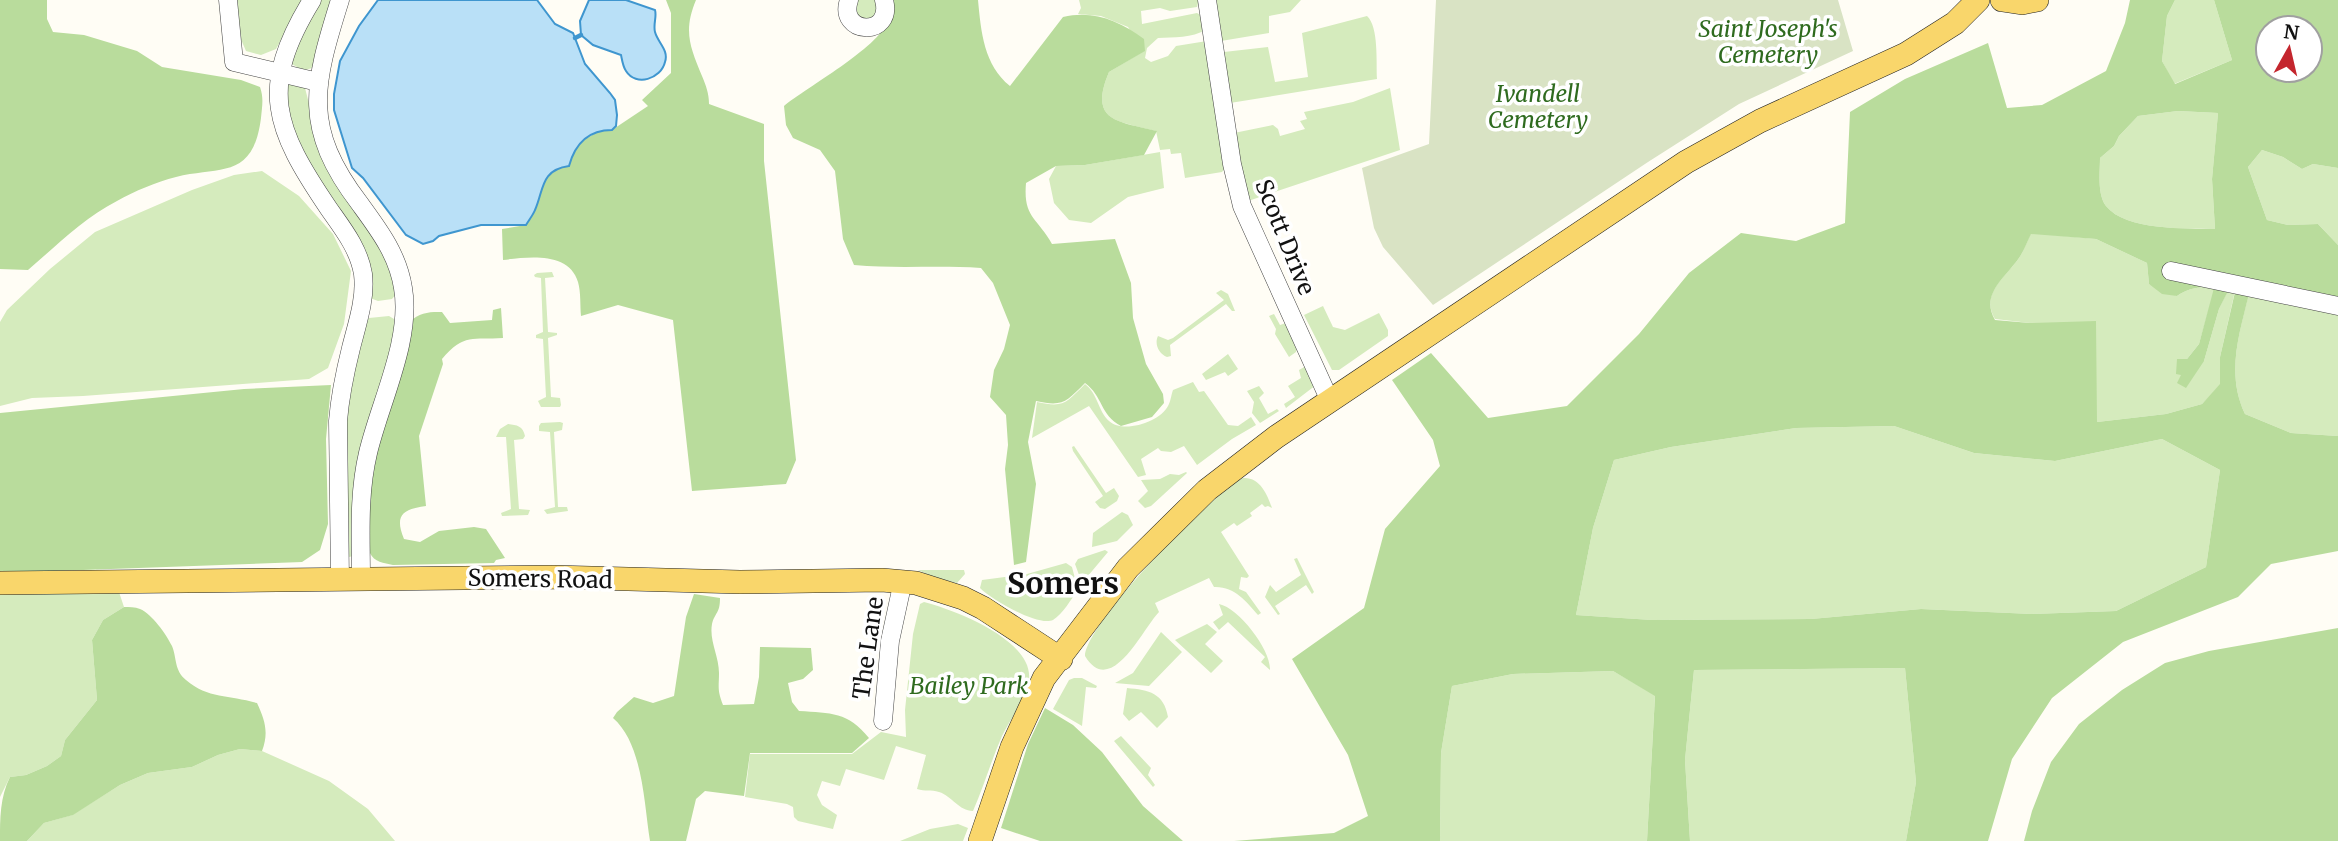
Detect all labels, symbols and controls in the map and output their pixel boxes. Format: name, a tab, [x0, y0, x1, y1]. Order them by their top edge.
park label: Saint Joseph's Cemetery	[1698, 14, 1838, 69]
north arrow	[2254, 14, 2324, 84]
text: N	[2282, 19, 2300, 45]
park label: Ivandell Cemetery	[1488, 79, 1588, 134]
street label: Scott Drive	[1249, 175, 1322, 299]
street label: Somers Road	[467, 563, 613, 594]
district label: Somers	[1007, 564, 1119, 602]
street label: The Lane	[846, 595, 889, 701]
park label: Bailey Park	[910, 671, 1029, 700]

